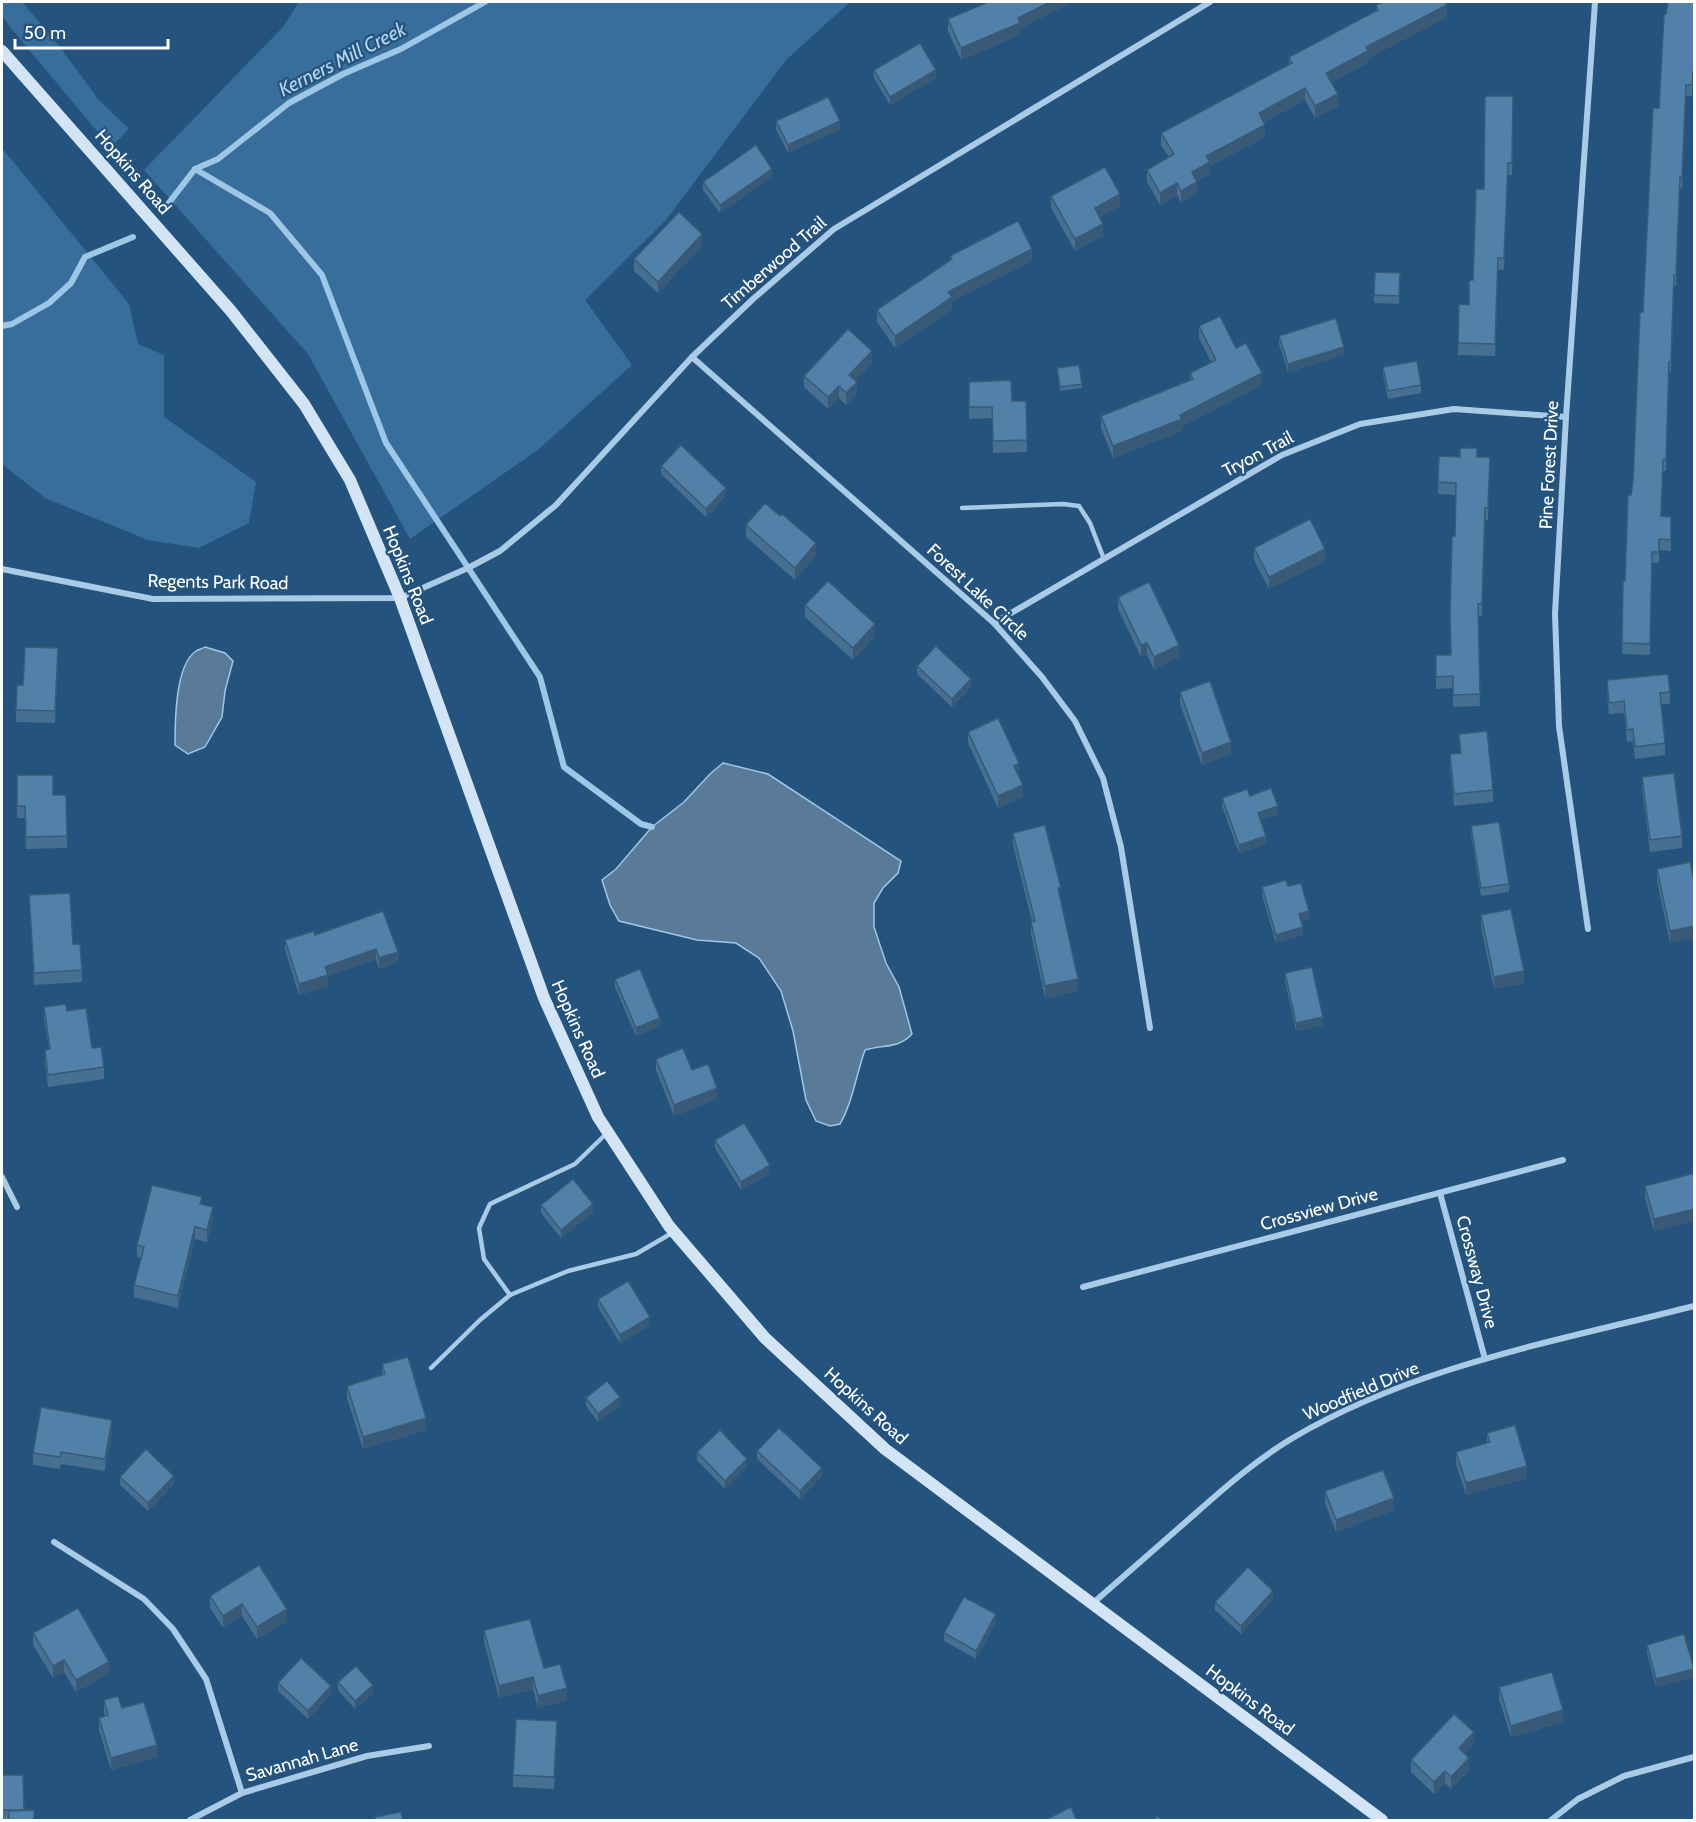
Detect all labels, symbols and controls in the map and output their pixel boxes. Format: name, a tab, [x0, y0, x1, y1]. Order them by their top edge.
scale bar	[15, 12, 168, 50]
water label: Kerners Mill Creek	[274, 16, 411, 101]
text: 50 m	[24, 22, 66, 44]
street label: Hopkins Road	[90, 125, 176, 219]
street label: Timberwood Trail	[717, 211, 831, 314]
street label: Pine Forest Drive	[1535, 400, 1563, 530]
street label: Tryon Trail	[1219, 426, 1298, 482]
street label: Hopkins Road	[378, 522, 438, 628]
street label: Forest Lake Circle	[922, 539, 1034, 645]
street label: Regents Park Road	[147, 570, 289, 594]
street label: Hopkins Road	[547, 977, 609, 1081]
street label: Crossview Drive	[1258, 1183, 1380, 1235]
street label: Crossway Drive	[1451, 1213, 1503, 1331]
street label: Woodfield Drive	[1300, 1357, 1422, 1425]
street label: Hopkins Road	[820, 1363, 912, 1449]
street label: Hopkins Road	[1202, 1660, 1298, 1740]
street label: Savannah Lane	[243, 1733, 361, 1787]

